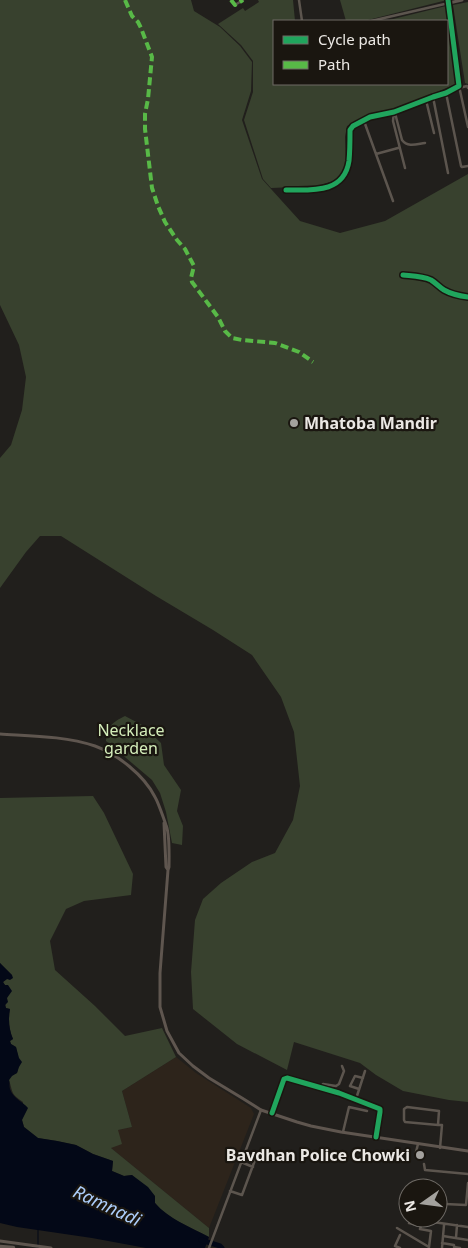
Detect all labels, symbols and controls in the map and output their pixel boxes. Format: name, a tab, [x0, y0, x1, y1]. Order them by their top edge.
legend	[273, 20, 448, 85]
text: Cycle path	[318, 29, 391, 49]
text: Path	[318, 54, 350, 74]
place label: Mhatoba Mandir	[304, 412, 437, 434]
marker: Mhatoba Mandir	[288, 417, 300, 429]
park label: Necklace garden	[97, 719, 165, 759]
place label: Bavdhan Police Chowki	[226, 1144, 410, 1166]
marker: Bavdhan Police Chowki	[414, 1149, 426, 1161]
north arrow	[398, 1178, 448, 1228]
water label: Ramnadi	[70, 1179, 145, 1231]
text: N	[399, 1198, 420, 1214]

